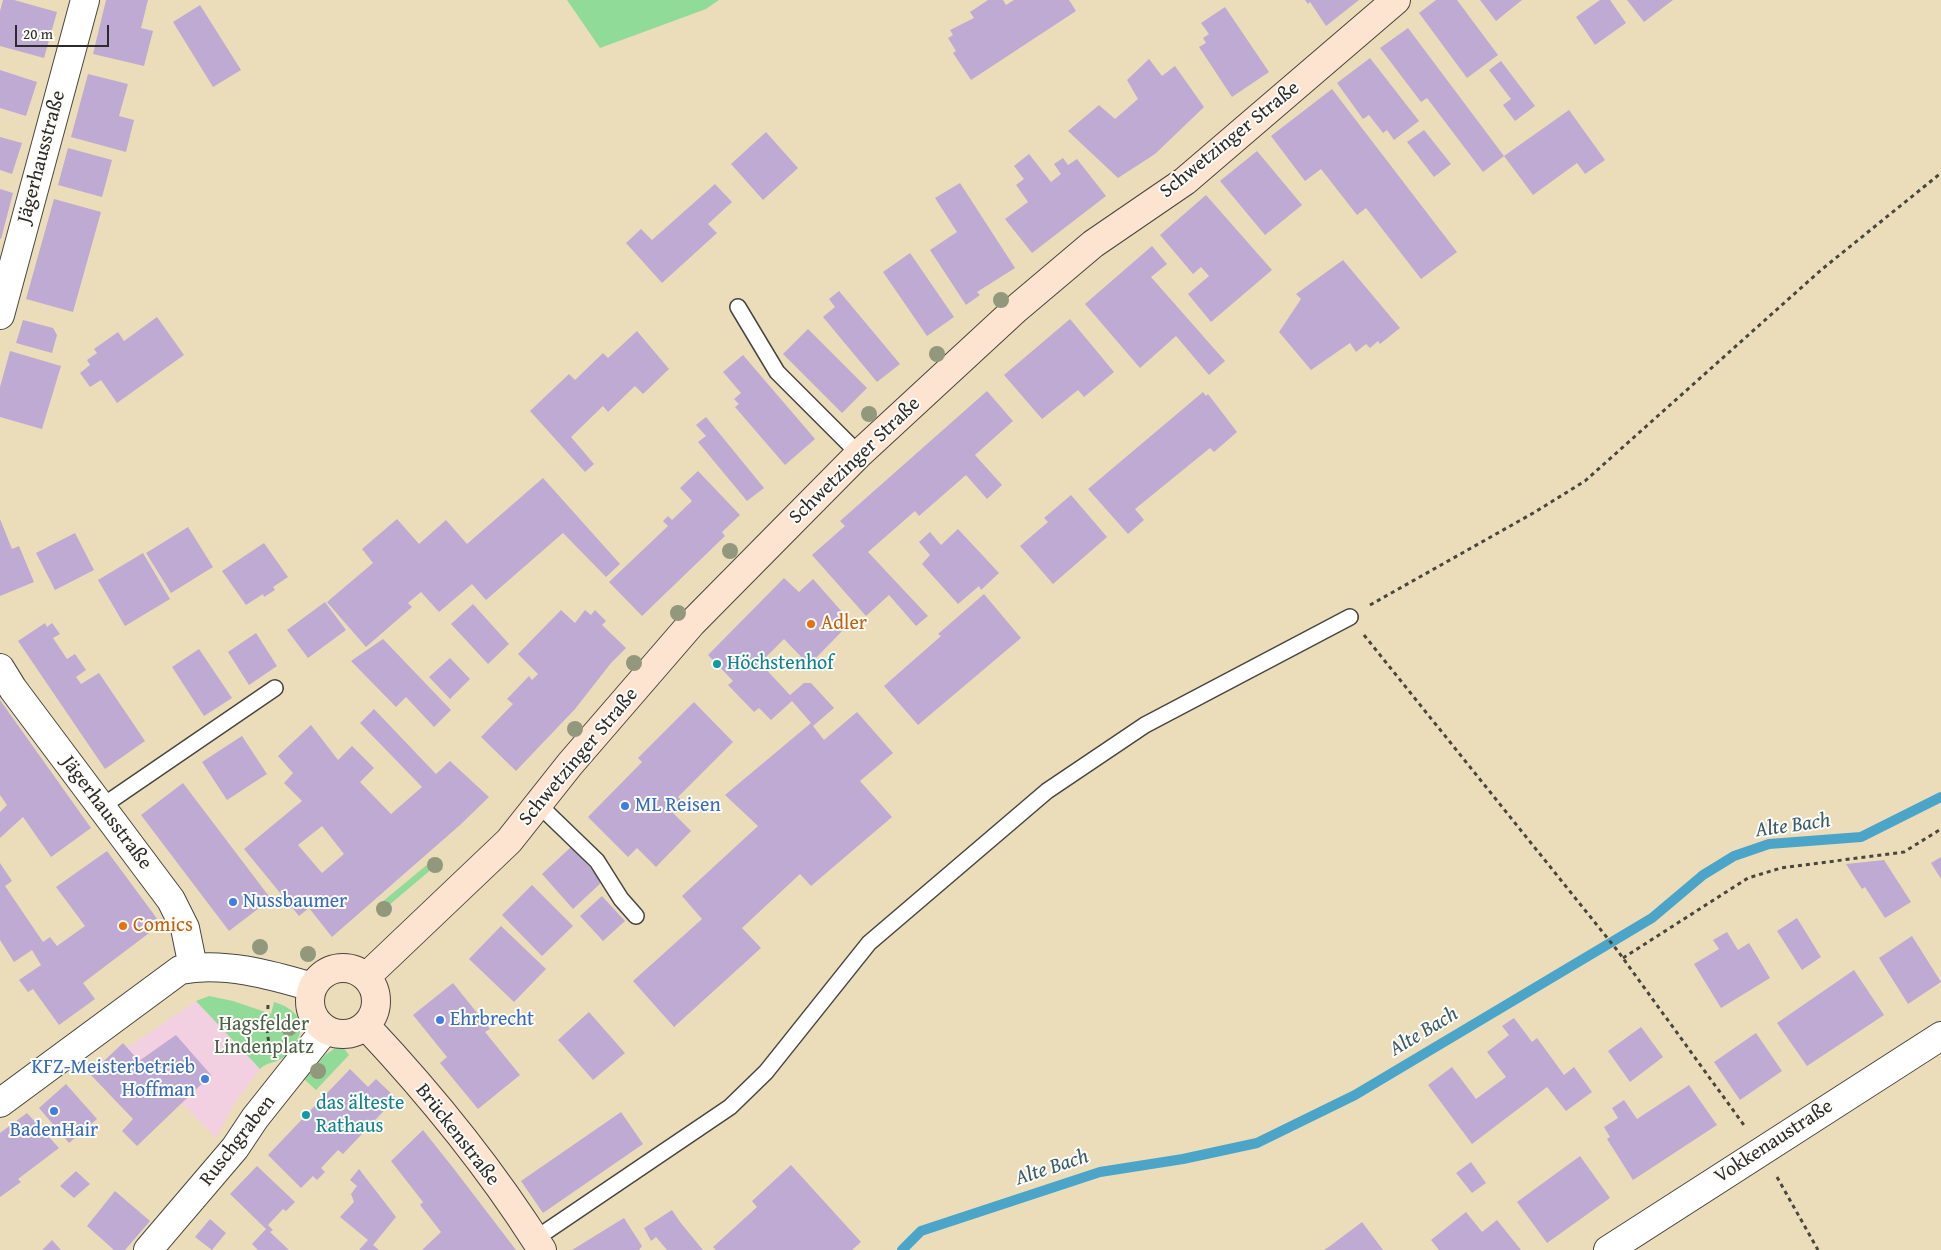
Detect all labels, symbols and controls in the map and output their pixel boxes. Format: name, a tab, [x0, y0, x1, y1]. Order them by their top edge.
scale bar	[18, 15, 111, 47]
text: 20 m	[23, 23, 53, 44]
street label: Schwetzinger Straße	[1155, 76, 1305, 204]
street label: Jägerhausstraße	[13, 88, 71, 226]
street label: Schwetzinger Straße	[785, 392, 925, 530]
place label: Adler	[821, 612, 867, 636]
marker: Adler	[805, 618, 817, 630]
place label: Höchstenhof	[727, 652, 834, 676]
marker: Höchstenhof	[711, 658, 723, 670]
street label: Schwetzinger Straße	[514, 683, 644, 831]
street label: Jägerhausstraße	[55, 751, 157, 875]
place label: ML Reisen	[635, 794, 721, 818]
marker: ML Reisen	[619, 800, 631, 812]
water label: Alte Bach	[1754, 808, 1832, 844]
place label: Nussbaumer	[243, 890, 347, 914]
marker: Nussbaumer	[227, 896, 239, 908]
place label: Comics	[133, 914, 193, 938]
marker: Comics	[117, 920, 129, 932]
water label: Alte Bach	[1385, 1002, 1463, 1062]
place label: Ehrbrecht	[450, 1008, 534, 1032]
park label: Hagsfelder Lindenplatz	[214, 1013, 314, 1060]
marker: Ehrbrecht	[434, 1014, 446, 1026]
place label: KFZ-Meisterbetrieb Hoffman	[32, 1056, 195, 1103]
marker: KFZ-Meisterbetrieb Hoffman	[199, 1073, 211, 1085]
street label: Brückenstraße	[410, 1079, 504, 1191]
street label: Ruschgraben	[195, 1091, 281, 1191]
place label: das älteste Rathaus	[316, 1092, 404, 1139]
street label: Vokkenaustraße	[1710, 1095, 1838, 1189]
marker: BadenHair	[48, 1105, 60, 1117]
marker: das älteste Rathaus	[300, 1109, 312, 1121]
place label: BadenHair	[10, 1119, 98, 1143]
water label: Alte Bach	[1012, 1144, 1092, 1192]

